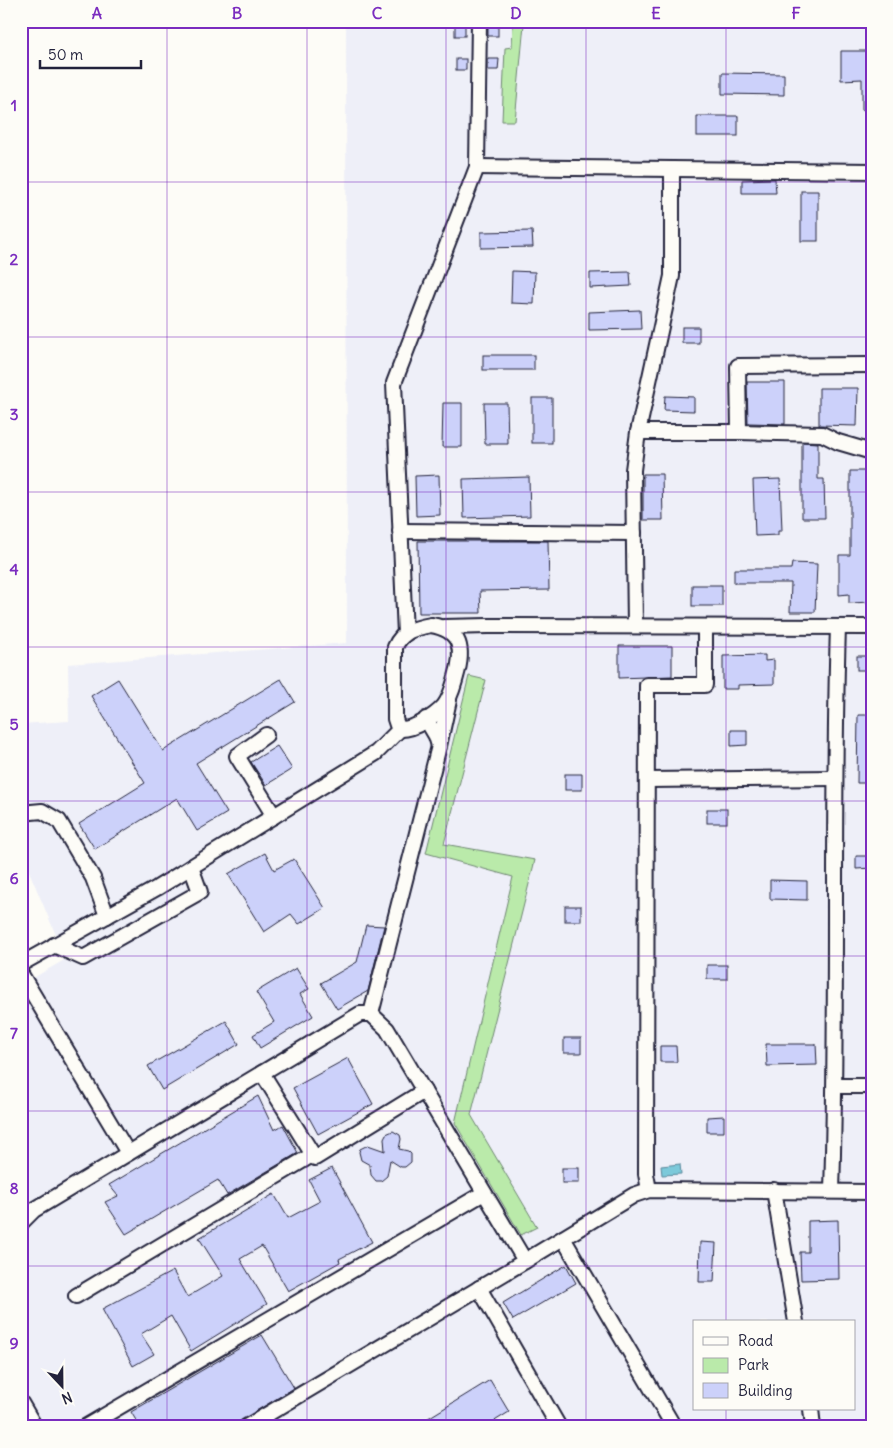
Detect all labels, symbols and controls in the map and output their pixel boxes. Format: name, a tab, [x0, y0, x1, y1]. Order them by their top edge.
text: A	[92, 3, 102, 23]
text: B	[232, 3, 243, 23]
text: C	[372, 3, 383, 23]
text: D	[510, 3, 522, 23]
text: E	[651, 3, 661, 23]
text: F	[791, 3, 801, 23]
scale bar	[40, 38, 141, 70]
text: 50 m	[48, 45, 83, 64]
text: 1	[11, 95, 17, 115]
text: 2	[10, 249, 19, 269]
text: 3	[9, 404, 19, 424]
text: 4	[9, 559, 19, 579]
text: 5	[9, 714, 19, 734]
text: 6	[9, 868, 19, 888]
text: 7	[10, 1023, 18, 1043]
text: 8	[9, 1178, 19, 1198]
legend	[693, 1320, 856, 1410]
text: Road	[738, 1331, 773, 1350]
text: 9	[9, 1333, 19, 1353]
text: Park	[738, 1355, 769, 1374]
north arrow	[38, 1360, 88, 1410]
text: Building	[738, 1381, 793, 1400]
text: N	[59, 1388, 75, 1408]

